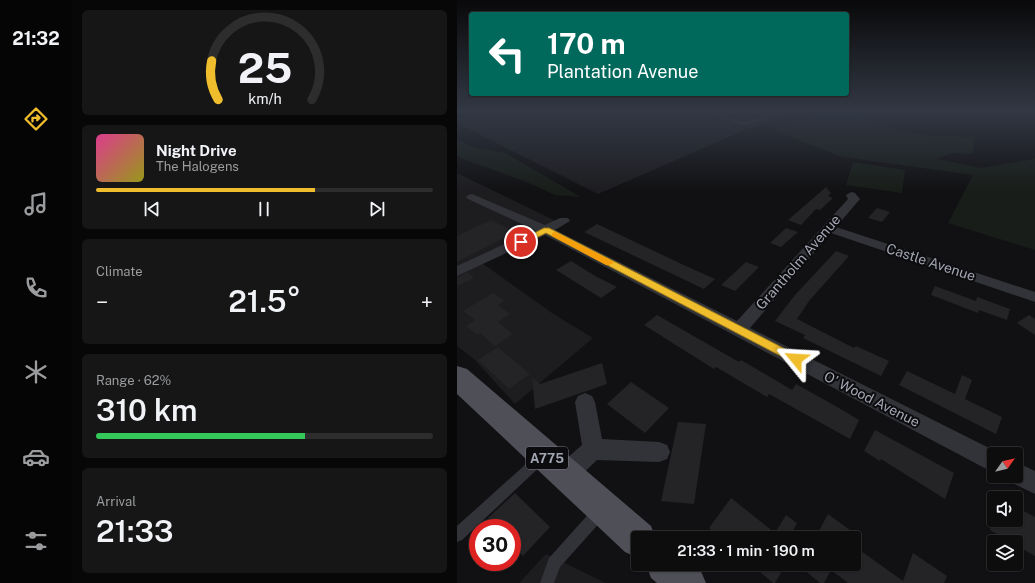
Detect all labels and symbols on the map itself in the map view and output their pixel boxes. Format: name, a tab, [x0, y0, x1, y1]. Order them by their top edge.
street label: Grantholm Avenue	[753, 211, 844, 313]
pin	[504, 225, 538, 259]
street label: Castle Avenue	[884, 240, 978, 284]
position arrow	[775, 338, 817, 380]
street label: O' Wood Avenue	[821, 368, 923, 430]
road number: A775	[526, 447, 568, 469]
north arrow	[987, 447, 1023, 483]
speed limit sign: 30	[469, 519, 521, 571]

